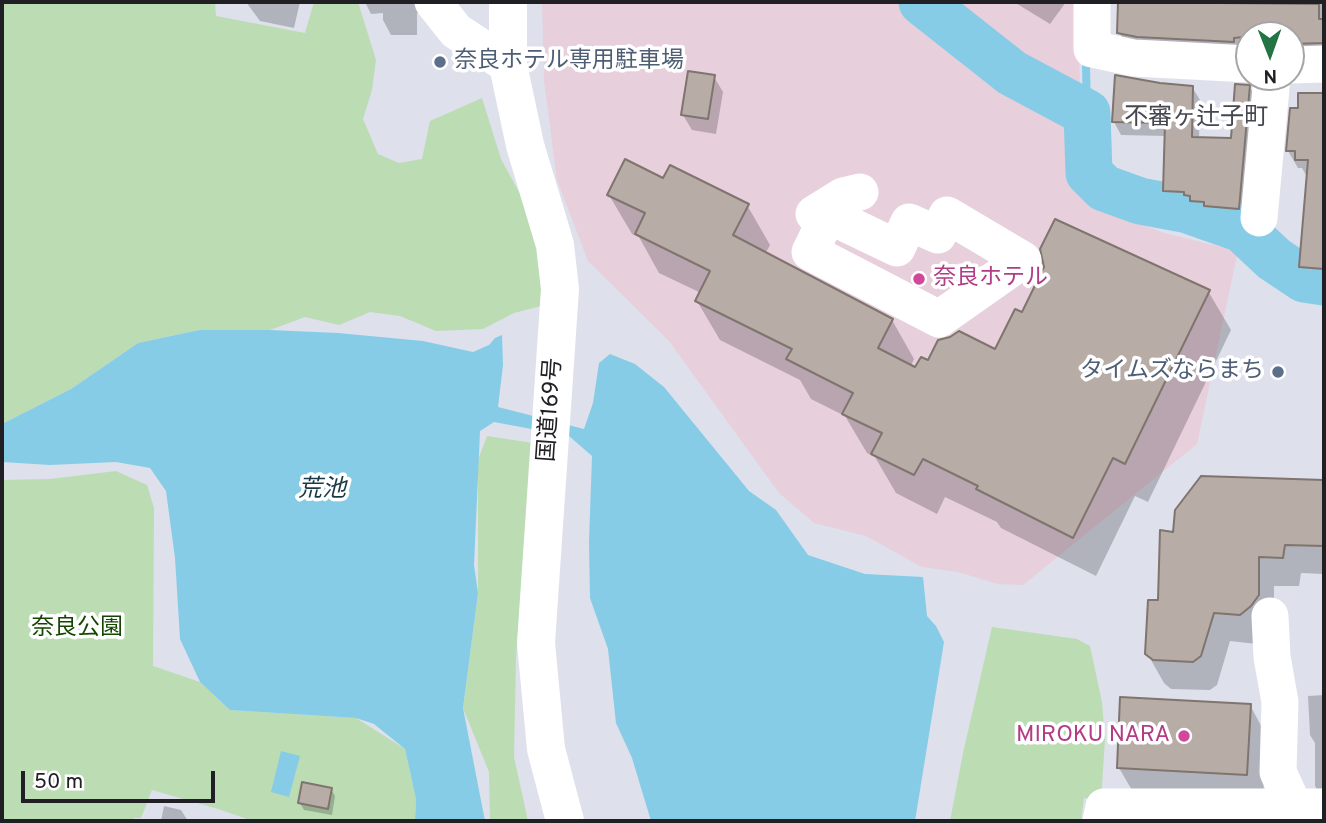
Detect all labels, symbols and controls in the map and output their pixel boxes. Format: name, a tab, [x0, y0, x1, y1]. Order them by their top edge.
north arrow	[1235, 21, 1305, 91]
place label: 奈良ホテル専用駐車場	[454, 48, 684, 76]
marker: 奈良ホテル専用駐車場	[432, 54, 448, 70]
text: N	[1263, 63, 1277, 87]
district label: 不審ヶ辻子町	[1124, 105, 1268, 133]
place label: 奈良ホテル	[933, 265, 1048, 293]
marker: 奈良ホテル	[911, 271, 927, 287]
street label: 国道169号	[535, 357, 569, 463]
place label: タイムズならまち	[1080, 358, 1264, 386]
marker: タイムズならまち	[1270, 364, 1286, 380]
water label: 荒池	[298, 477, 346, 505]
park label: 奈良公園	[31, 615, 123, 643]
place label: MIROKU NARA	[1016, 722, 1170, 750]
marker: MIROKU NARA	[1176, 728, 1192, 744]
scale bar	[24, 756, 219, 800]
text: 50 m	[34, 769, 83, 796]

